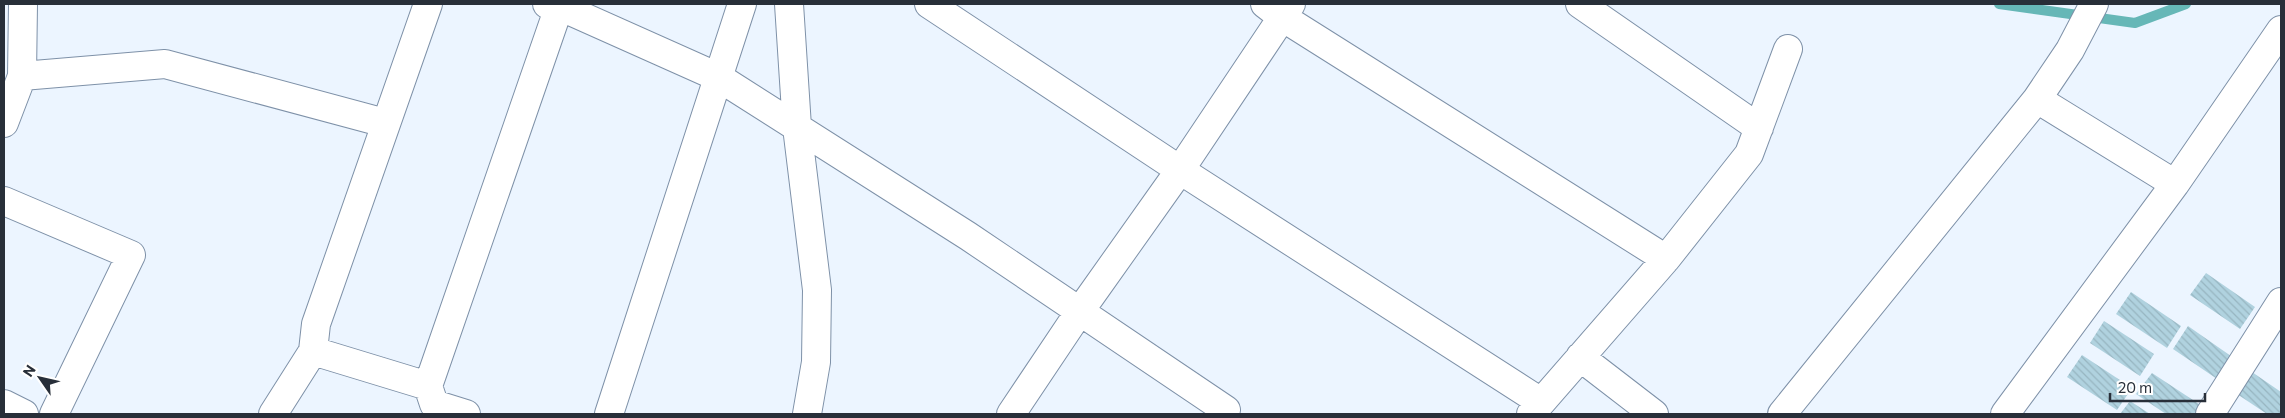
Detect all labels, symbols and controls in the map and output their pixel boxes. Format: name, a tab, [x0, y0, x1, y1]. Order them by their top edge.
north arrow	[15, 353, 65, 403]
text: N	[19, 361, 39, 380]
scale bar	[2110, 370, 2205, 402]
text: 20 m	[2118, 378, 2152, 396]

